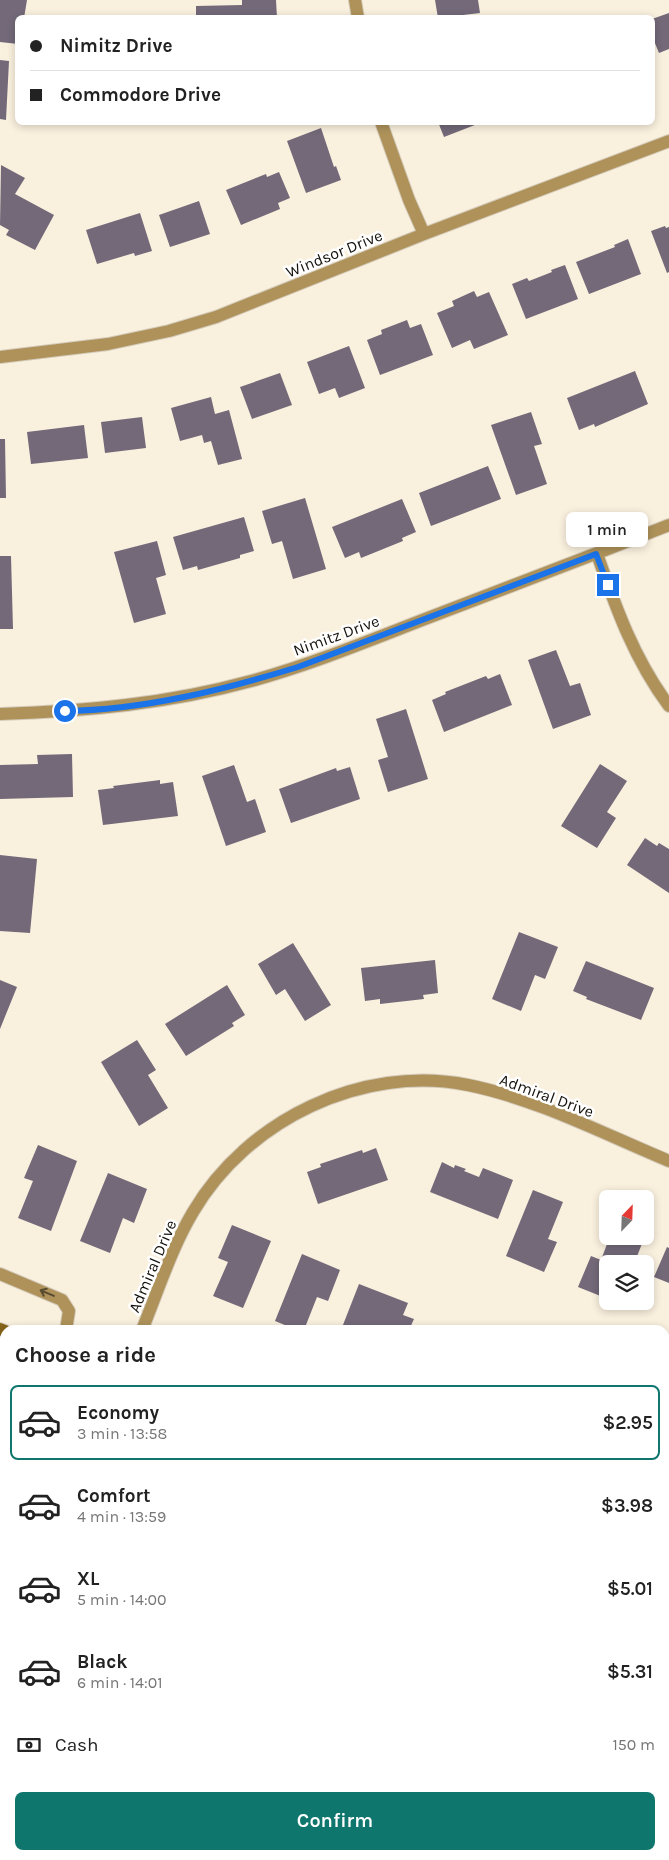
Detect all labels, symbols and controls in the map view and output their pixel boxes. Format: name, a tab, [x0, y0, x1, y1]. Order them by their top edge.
text: Nimitz Drive	[60, 35, 173, 57]
text: Commodore Drive	[60, 84, 221, 106]
street label: Windsor Drive	[283, 225, 385, 281]
callout: 1 min	[567, 512, 649, 548]
text: 1 min	[587, 520, 627, 539]
route end	[597, 574, 619, 596]
street label: Nimitz Drive	[291, 611, 382, 660]
route start	[54, 700, 76, 722]
street label: Admiral Drive	[497, 1070, 596, 1121]
north arrow	[599, 1190, 654, 1245]
map controls	[599, 1190, 654, 1310]
street label: Admiral Drive	[124, 1217, 180, 1315]
button: layers	[599, 1255, 654, 1310]
one-way arrow	[40, 1288, 55, 1298]
text: Choose a ride	[15, 1342, 156, 1368]
icon: car	[17, 1400, 62, 1445]
text: Economy	[77, 1402, 159, 1424]
text: $2.95	[603, 1412, 653, 1434]
text: 3 min · 13:58	[77, 1424, 167, 1443]
icon: car	[17, 1483, 62, 1528]
text: Comfort	[77, 1485, 151, 1507]
text: $3.98	[601, 1495, 653, 1517]
text: 4 min · 13:59	[77, 1507, 166, 1526]
icon: car	[17, 1566, 62, 1611]
text: XL	[77, 1568, 99, 1590]
text: $5.01	[607, 1578, 653, 1600]
text: 5 min · 14:00	[77, 1590, 167, 1609]
icon: car	[17, 1649, 62, 1694]
text: Black	[77, 1651, 128, 1673]
text: $5.31	[607, 1661, 653, 1683]
text: 6 min · 14:01	[77, 1673, 163, 1692]
icon: cash	[15, 1731, 43, 1759]
text: Cash	[55, 1734, 99, 1756]
text: 150 m	[612, 1735, 655, 1754]
button: Confirm	[15, 1792, 655, 1850]

